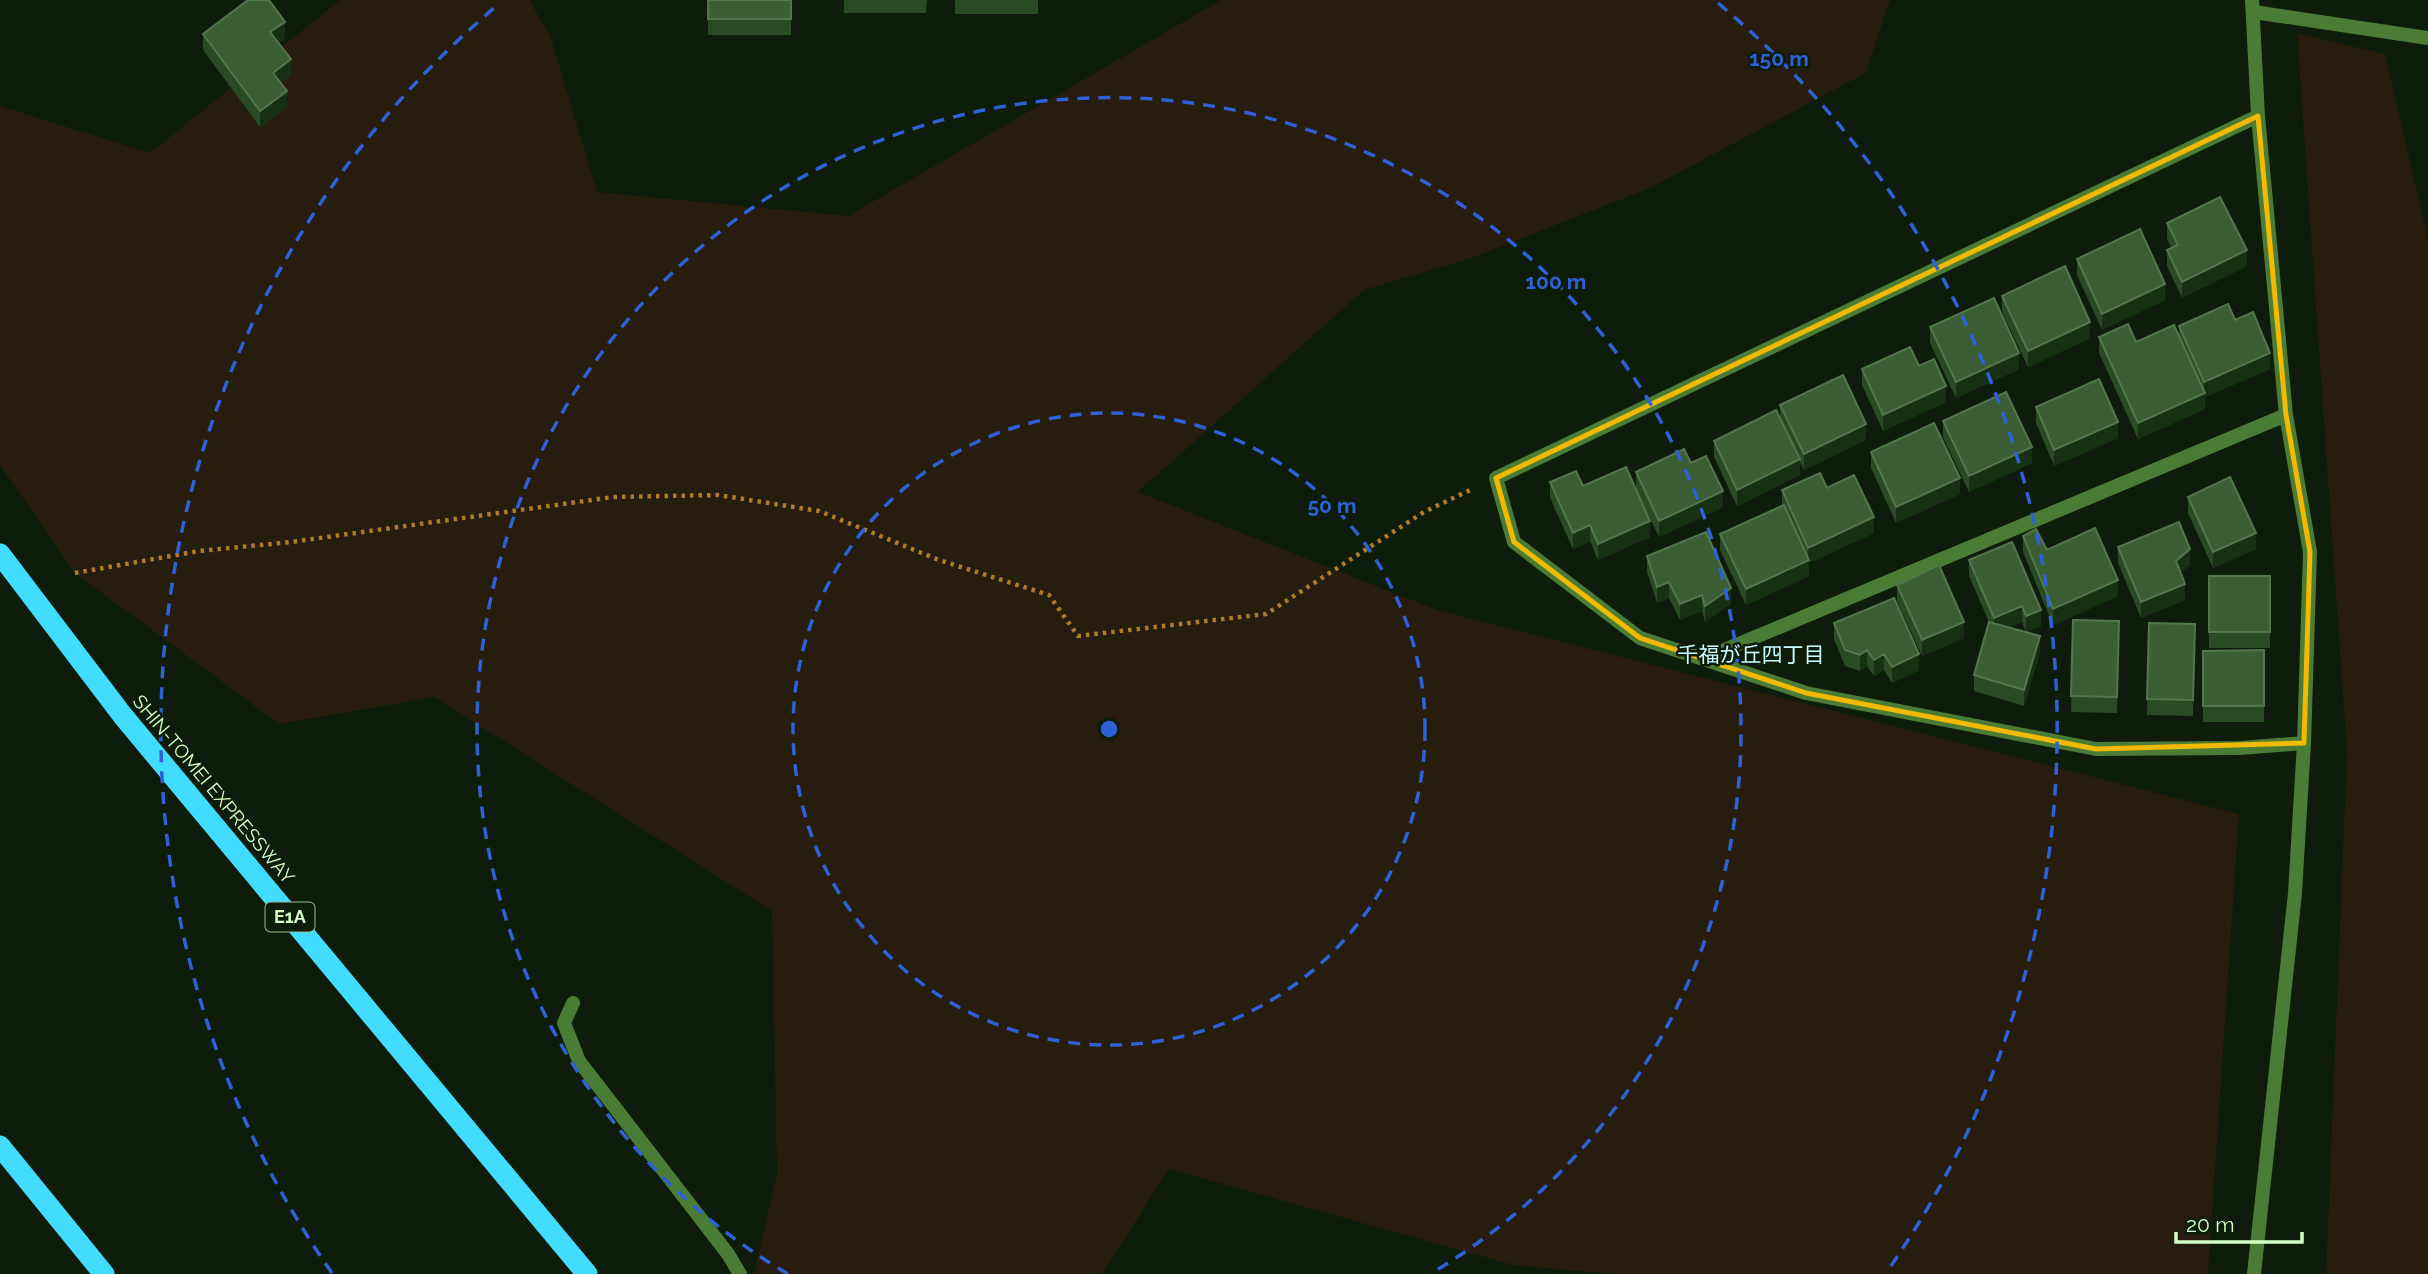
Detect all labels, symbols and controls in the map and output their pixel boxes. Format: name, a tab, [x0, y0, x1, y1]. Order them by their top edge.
text: 150 m	[1749, 46, 1809, 71]
text: 100 m	[1526, 269, 1586, 294]
text: 50 m	[1307, 493, 1357, 518]
district label: 千福が丘四丁目	[1678, 642, 1825, 667]
street label: SHIN-TOMEI EXPRESSWAY	[129, 690, 300, 888]
centre of rings	[1097, 717, 1121, 741]
road number: E1A	[266, 902, 314, 932]
scale bar	[2176, 1200, 2302, 1244]
text: 20 m	[2186, 1212, 2234, 1237]

